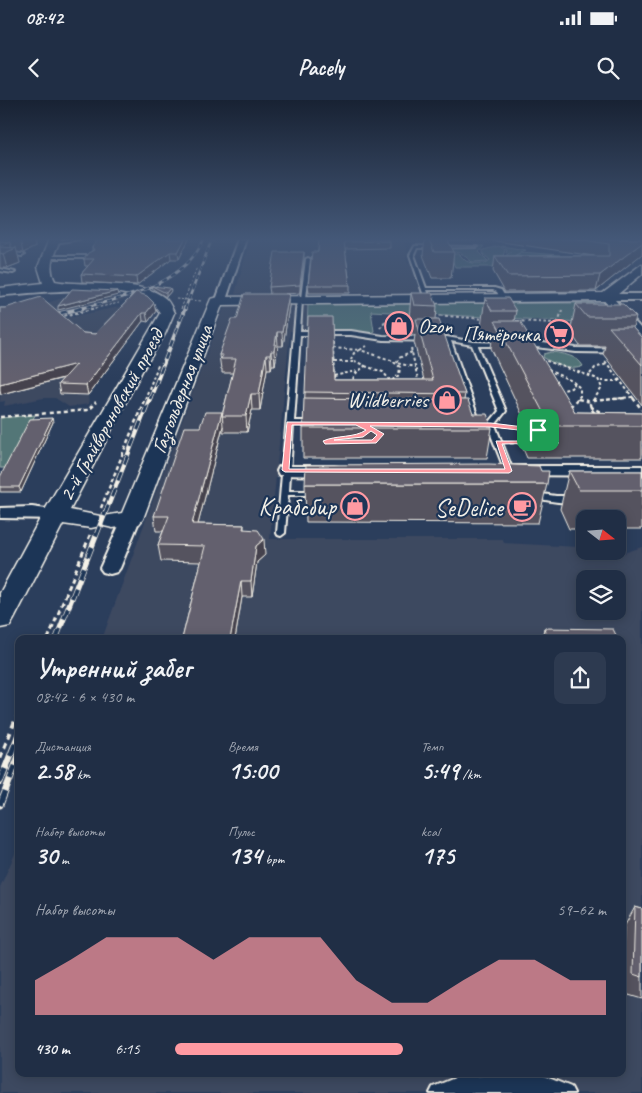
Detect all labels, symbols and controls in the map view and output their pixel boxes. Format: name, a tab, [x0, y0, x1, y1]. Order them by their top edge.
text: 08:42	[25, 6, 63, 30]
icon: back	[20, 54, 48, 82]
text: Pacely	[298, 54, 344, 82]
icon: search	[594, 54, 622, 82]
shop icon: Ozon	[384, 311, 414, 341]
place label: Ozon	[418, 313, 453, 339]
supermarket icon: Пятёрочка	[544, 319, 574, 349]
street label: Газгольдерная улица	[146, 320, 220, 457]
place label: Пятёрочка	[463, 321, 542, 347]
street label: 2-й Грайвороновский проезд	[53, 322, 170, 506]
shop icon: Wildberries	[432, 385, 462, 415]
place label: Wildberries	[348, 387, 430, 413]
pin	[517, 409, 559, 451]
icon: arrive	[524, 416, 552, 444]
place label: Крабсбир	[259, 491, 338, 523]
shop icon: Крабсбир	[340, 491, 370, 521]
place label: SeDelice	[435, 492, 505, 524]
cafe icon: SeDelice	[507, 492, 537, 522]
north arrow	[576, 510, 626, 560]
map controls	[576, 510, 626, 620]
button: layers	[576, 570, 626, 620]
text: Утренний забег	[35, 650, 191, 685]
button: share	[554, 652, 606, 704]
text: 08:42 · 6 × 430 m	[35, 687, 134, 707]
text: Дистанция	[35, 738, 91, 755]
text: Время	[228, 738, 258, 755]
text: Темп	[421, 738, 444, 755]
text: 2.58	[35, 755, 73, 787]
text: 15:00	[228, 755, 278, 787]
text: 5:49	[421, 755, 459, 787]
text: km	[73, 766, 90, 783]
text: /km	[459, 766, 481, 783]
text: Набор высоты	[35, 823, 104, 840]
text: Пульс	[228, 823, 255, 840]
text: kcal	[421, 823, 440, 840]
text: 30	[35, 840, 58, 872]
text: 134	[228, 840, 262, 872]
text: 175	[421, 840, 454, 872]
text: m	[58, 851, 69, 868]
text: bpm	[262, 851, 284, 868]
text: Набор высоты	[35, 900, 114, 920]
text: 59–62 m	[557, 900, 606, 920]
text: 430 m	[35, 1039, 70, 1059]
text: 6:15	[115, 1039, 140, 1059]

